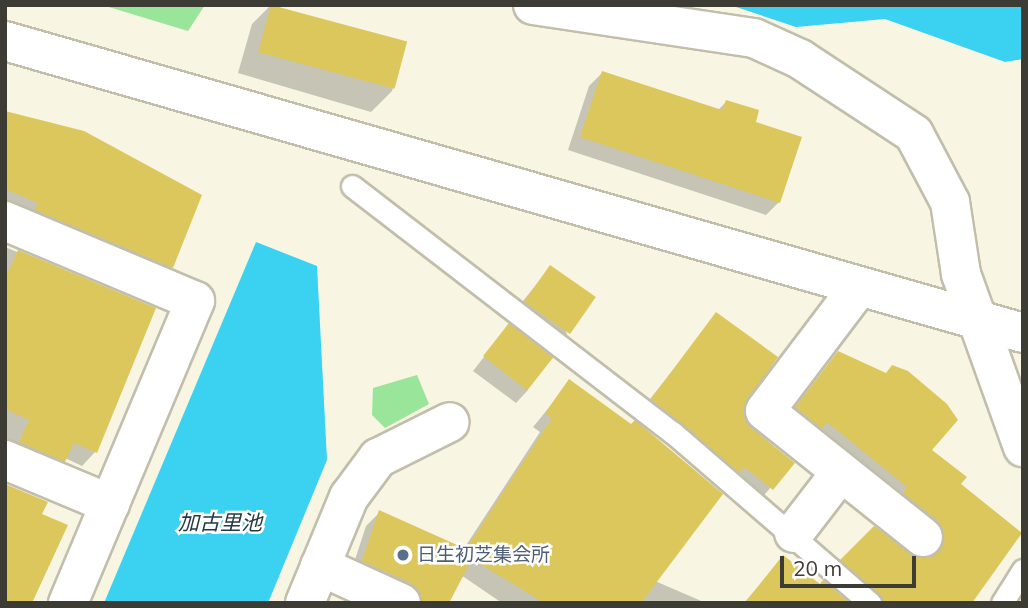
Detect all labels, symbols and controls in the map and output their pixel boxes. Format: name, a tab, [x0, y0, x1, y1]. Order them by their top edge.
water label: 加古里池	[178, 509, 262, 535]
scale bar	[783, 542, 920, 586]
place label: 日生初芝集会所	[417, 544, 550, 566]
marker: 日生初芝集会所	[395, 547, 411, 563]
text: 20 m	[793, 555, 842, 581]

